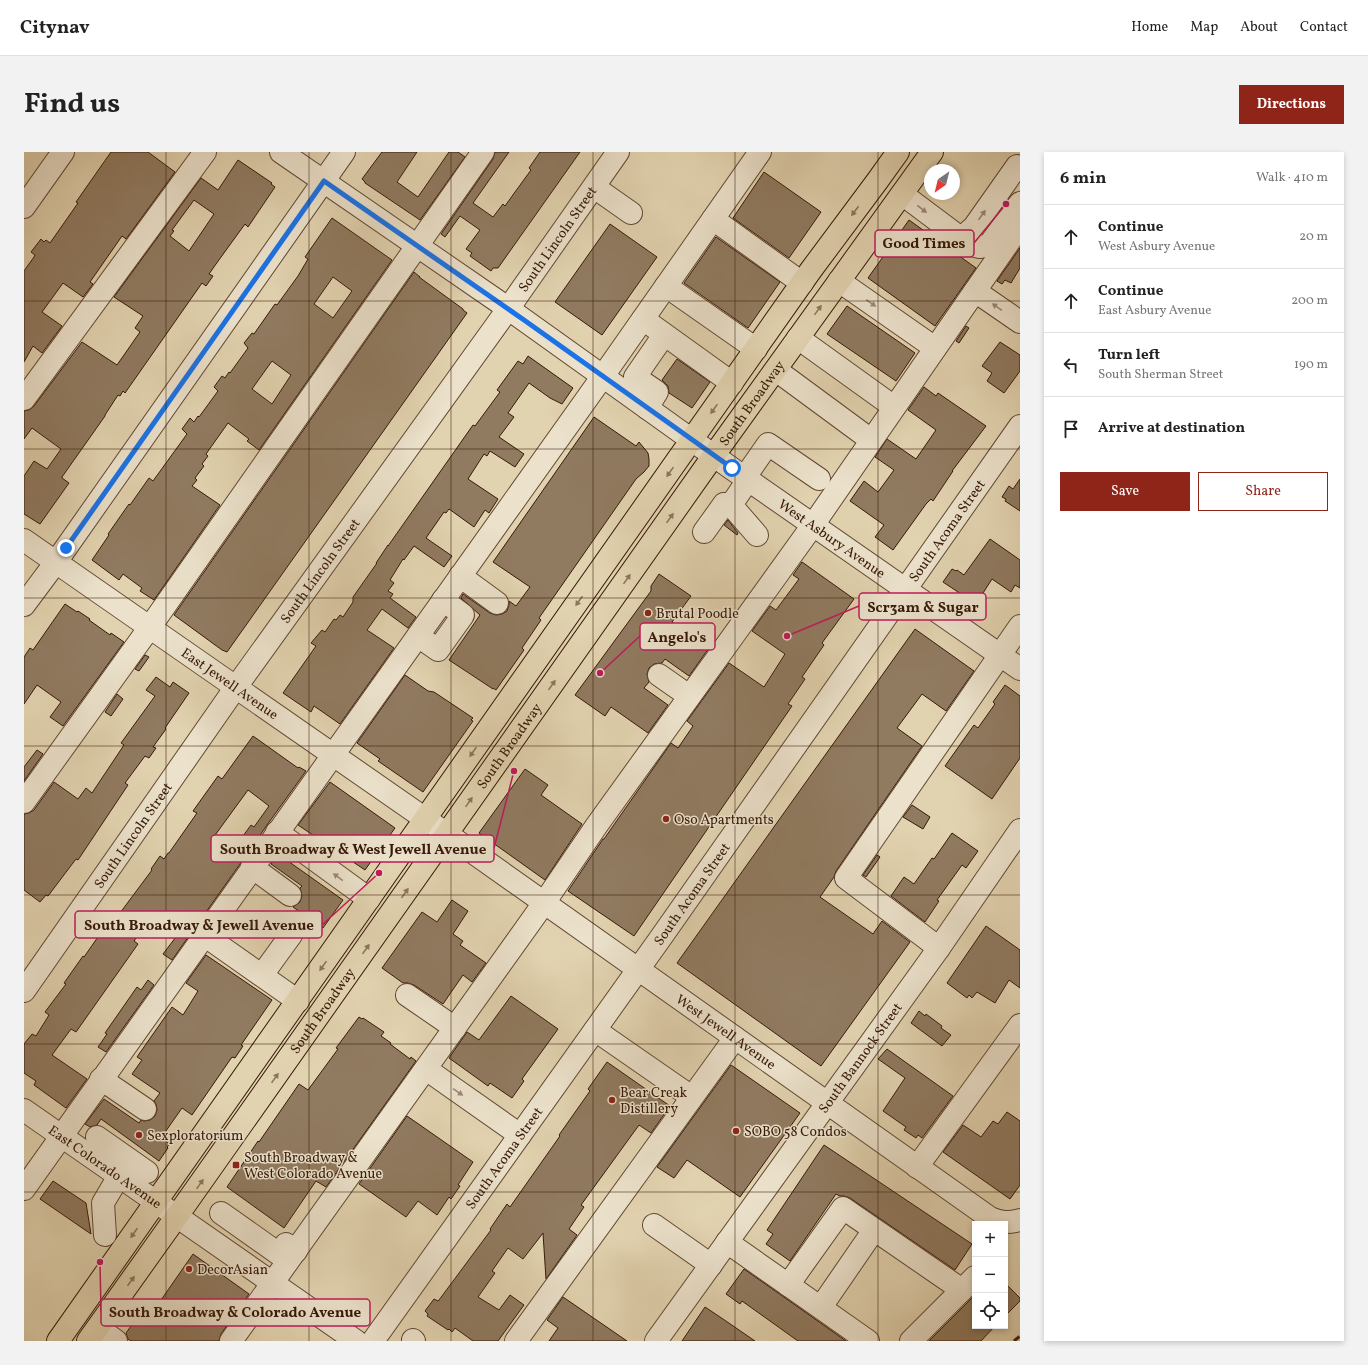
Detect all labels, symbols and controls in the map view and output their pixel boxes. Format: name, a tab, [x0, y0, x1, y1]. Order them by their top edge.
text: Citynav	[20, 15, 90, 41]
text: Home	[1131, 18, 1168, 37]
text: Map	[1190, 18, 1218, 37]
text: About	[1240, 18, 1278, 37]
text: Contact	[1300, 18, 1348, 37]
text: Find us	[24, 85, 120, 124]
button: Directions	[1239, 85, 1344, 124]
north arrow	[924, 164, 960, 200]
text: 6 min	[1060, 167, 1106, 190]
text: Walk · 410 m	[1256, 169, 1328, 187]
street label: South Lincoln Street	[515, 183, 602, 296]
one-way arrow	[916, 205, 927, 213]
one-way arrow	[851, 206, 859, 217]
one-way arrow	[978, 210, 986, 221]
text: Continue	[1098, 217, 1163, 238]
icon: ahead	[1060, 226, 1082, 248]
text: 20 m	[1299, 228, 1328, 246]
callout: Good Times	[875, 230, 974, 257]
text: Good Times	[882, 234, 966, 255]
text: West Asbury Avenue	[1098, 238, 1215, 256]
text: Continue	[1098, 281, 1163, 302]
icon: ahead	[1060, 290, 1082, 312]
text: 200 m	[1291, 292, 1328, 310]
one-way arrow	[866, 299, 877, 307]
text: East Asbury Avenue	[1098, 302, 1211, 320]
one-way arrow	[992, 303, 1003, 311]
one-way arrow	[814, 305, 822, 315]
text: Turn left	[1098, 345, 1160, 366]
icon: left	[1060, 354, 1082, 376]
text: 190 m	[1294, 356, 1328, 374]
street label: South Broadway	[715, 357, 790, 450]
text: South Sherman Street	[1098, 366, 1223, 384]
one-way arrow	[710, 403, 718, 414]
icon: arrive	[1060, 418, 1082, 440]
text: Arrive at destination	[1098, 418, 1245, 439]
route start	[723, 459, 741, 477]
one-way arrow	[666, 467, 674, 477]
button: Save	[1060, 472, 1190, 511]
button: Share	[1198, 472, 1328, 511]
street label: South Acoma Street	[905, 476, 991, 586]
street label: West Asbury Avenue	[774, 496, 889, 584]
one-way arrow	[666, 512, 674, 523]
street label: South Lincoln Street	[277, 515, 365, 628]
route end	[57, 539, 75, 557]
one-way arrow	[623, 573, 631, 584]
callout: Scr3am & Sugar	[859, 593, 986, 620]
one-way arrow	[575, 596, 583, 606]
text: Scr3am & Sugar	[867, 598, 979, 619]
place label: Brutal Poodle	[656, 605, 739, 624]
marker: Brutal Poodle	[643, 608, 653, 618]
callout: Angelo's	[640, 623, 715, 650]
text: Angelo's	[648, 628, 706, 649]
street label: East Jewell Avenue	[177, 644, 282, 725]
one-way arrow	[548, 679, 556, 690]
street label: South Broadway	[473, 699, 547, 793]
one-way arrow	[469, 746, 477, 757]
street label: South Lincoln Street	[90, 779, 178, 893]
one-way arrow	[465, 797, 473, 808]
place label: Oso Apartments	[674, 811, 774, 830]
marker: Oso Apartments	[661, 814, 671, 824]
callout: South Broadway & West Jewell Avenue	[211, 835, 494, 862]
text: South Broadway & West Jewell Avenue	[220, 840, 487, 861]
street label: South Acoma Street	[650, 840, 735, 950]
one-way arrow	[332, 872, 343, 881]
one-way arrow	[401, 888, 409, 898]
callout: South Broadway & Jewell Avenue	[75, 911, 322, 938]
text: South Broadway & Jewell Avenue	[84, 916, 314, 937]
one-way arrow	[362, 944, 370, 955]
one-way arrow	[319, 961, 327, 971]
street label: South Broadway	[286, 964, 360, 1058]
street label: West Jewell Avenue	[671, 991, 780, 1075]
street label: South Bannock Street	[815, 999, 908, 1118]
one-way arrow	[271, 1073, 279, 1084]
place label: Bear Creak Distillery	[620, 1084, 688, 1119]
one-way arrow	[452, 1088, 463, 1096]
marker: Bear Creak Distillery	[607, 1095, 617, 1105]
street label: South Acoma Street	[462, 1104, 548, 1214]
street label: East Colorado Avenue	[44, 1122, 165, 1214]
place label: SOBO 58 Condos	[744, 1123, 847, 1142]
marker: SOBO 58 Condos	[731, 1126, 741, 1136]
place label: Sexploratorium	[147, 1127, 243, 1146]
marker: Sexploratorium	[134, 1130, 144, 1140]
place label: South Broadway & West Colorado Avenue	[244, 1149, 382, 1184]
marker: South Broadway & West Colorado Avenue	[231, 1160, 241, 1170]
one-way arrow	[196, 1179, 204, 1190]
map controls	[972, 1221, 1008, 1329]
button: +	[972, 1221, 1008, 1257]
one-way arrow	[130, 1228, 138, 1239]
button: −	[972, 1257, 1008, 1293]
place label: DecorAsian	[197, 1261, 268, 1280]
marker: DecorAsian	[184, 1264, 194, 1274]
one-way arrow	[127, 1276, 135, 1286]
button: locate	[972, 1293, 1008, 1329]
callout: South Broadway & Colorado Avenue	[101, 1299, 370, 1326]
text: South Broadway & Colorado Avenue	[109, 1303, 362, 1324]

